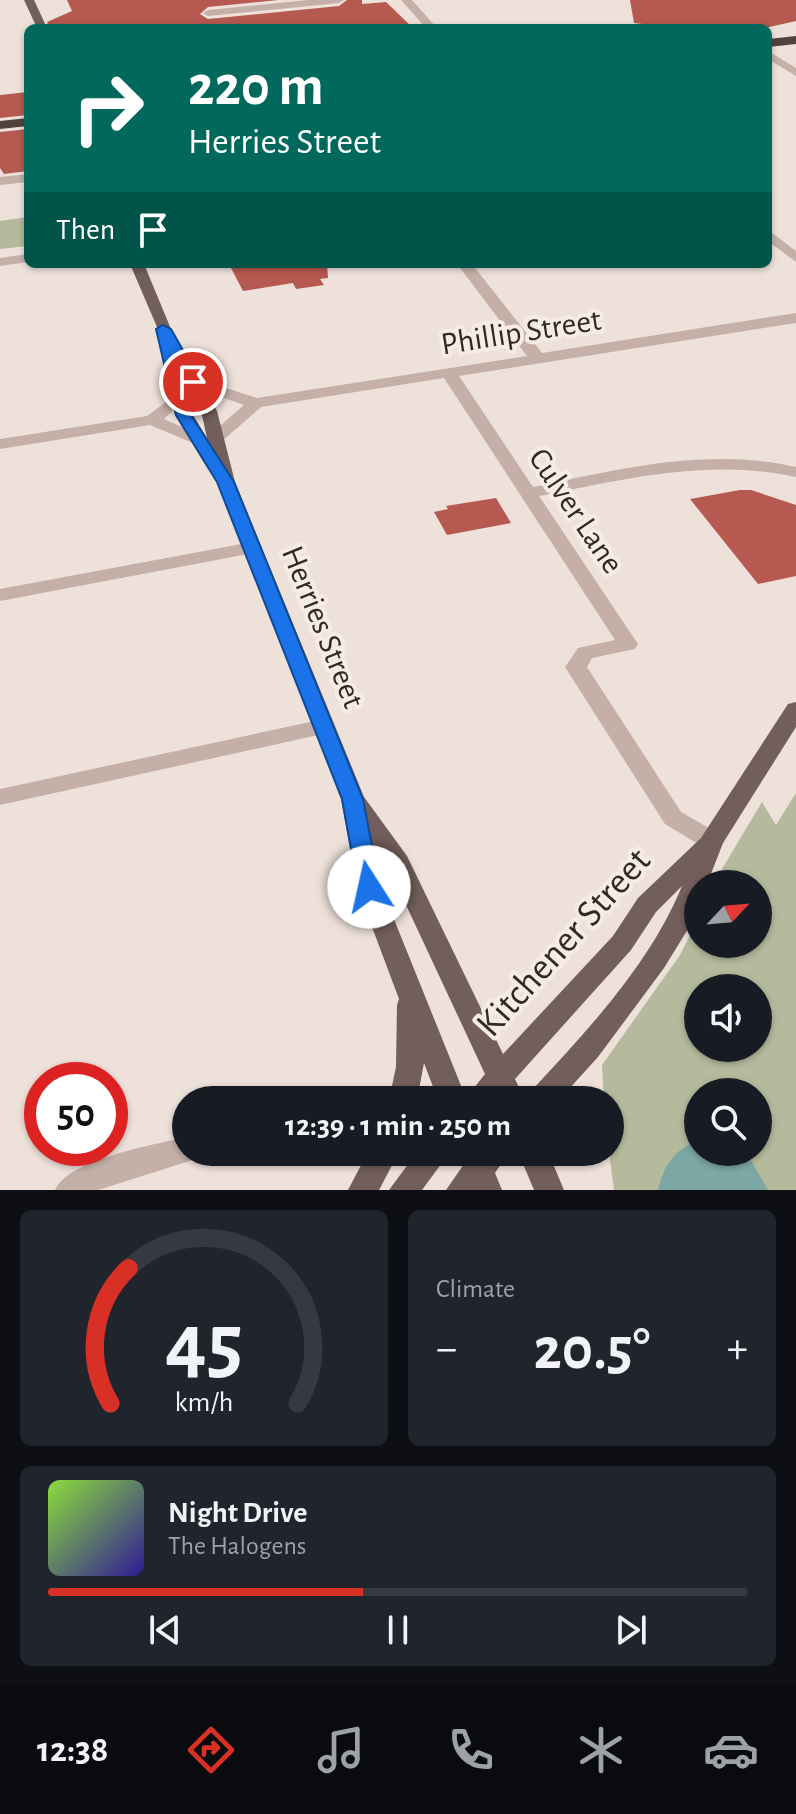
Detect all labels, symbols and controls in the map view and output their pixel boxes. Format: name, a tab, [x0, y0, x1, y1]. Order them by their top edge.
icon: right	[56, 56, 160, 160]
text: 220 m	[188, 59, 324, 115]
text: Herries Street	[188, 124, 381, 160]
icon: arrive	[131, 208, 175, 252]
text: Then	[56, 215, 115, 245]
street label: Phillip Street	[439, 304, 603, 360]
pin	[159, 348, 227, 416]
icon: arrive	[171, 360, 215, 404]
street label: Culver Lane	[523, 443, 629, 579]
street label: Herries Street	[276, 541, 370, 713]
street label: Kitchener Street	[470, 842, 658, 1044]
position arrow	[327, 845, 411, 929]
north arrow	[684, 870, 772, 958]
map controls	[684, 870, 772, 1166]
button: sound	[684, 974, 772, 1062]
speed limit sign: 50	[24, 1062, 128, 1166]
button: search	[684, 1078, 772, 1166]
text: 12:39 · 1 min · 250 m	[285, 1111, 511, 1141]
text: Climate	[436, 1276, 515, 1302]
text: 45	[165, 1303, 243, 1387]
text: 20.5°	[534, 1320, 650, 1380]
text: −	[436, 1327, 457, 1371]
text: +	[727, 1327, 748, 1371]
text: km/h	[175, 1388, 233, 1417]
text: Night Drive	[168, 1498, 307, 1528]
text: The Halogens	[168, 1533, 306, 1559]
icon: previous	[143, 1608, 187, 1652]
icon: pause	[376, 1608, 420, 1652]
icon: next	[609, 1608, 653, 1652]
icon: directions	[183, 1722, 239, 1778]
icon: music	[313, 1722, 369, 1778]
icon: phone	[443, 1722, 499, 1778]
icon: climate	[573, 1722, 629, 1778]
icon: car	[703, 1722, 759, 1778]
text: 12:38	[37, 1732, 108, 1768]

